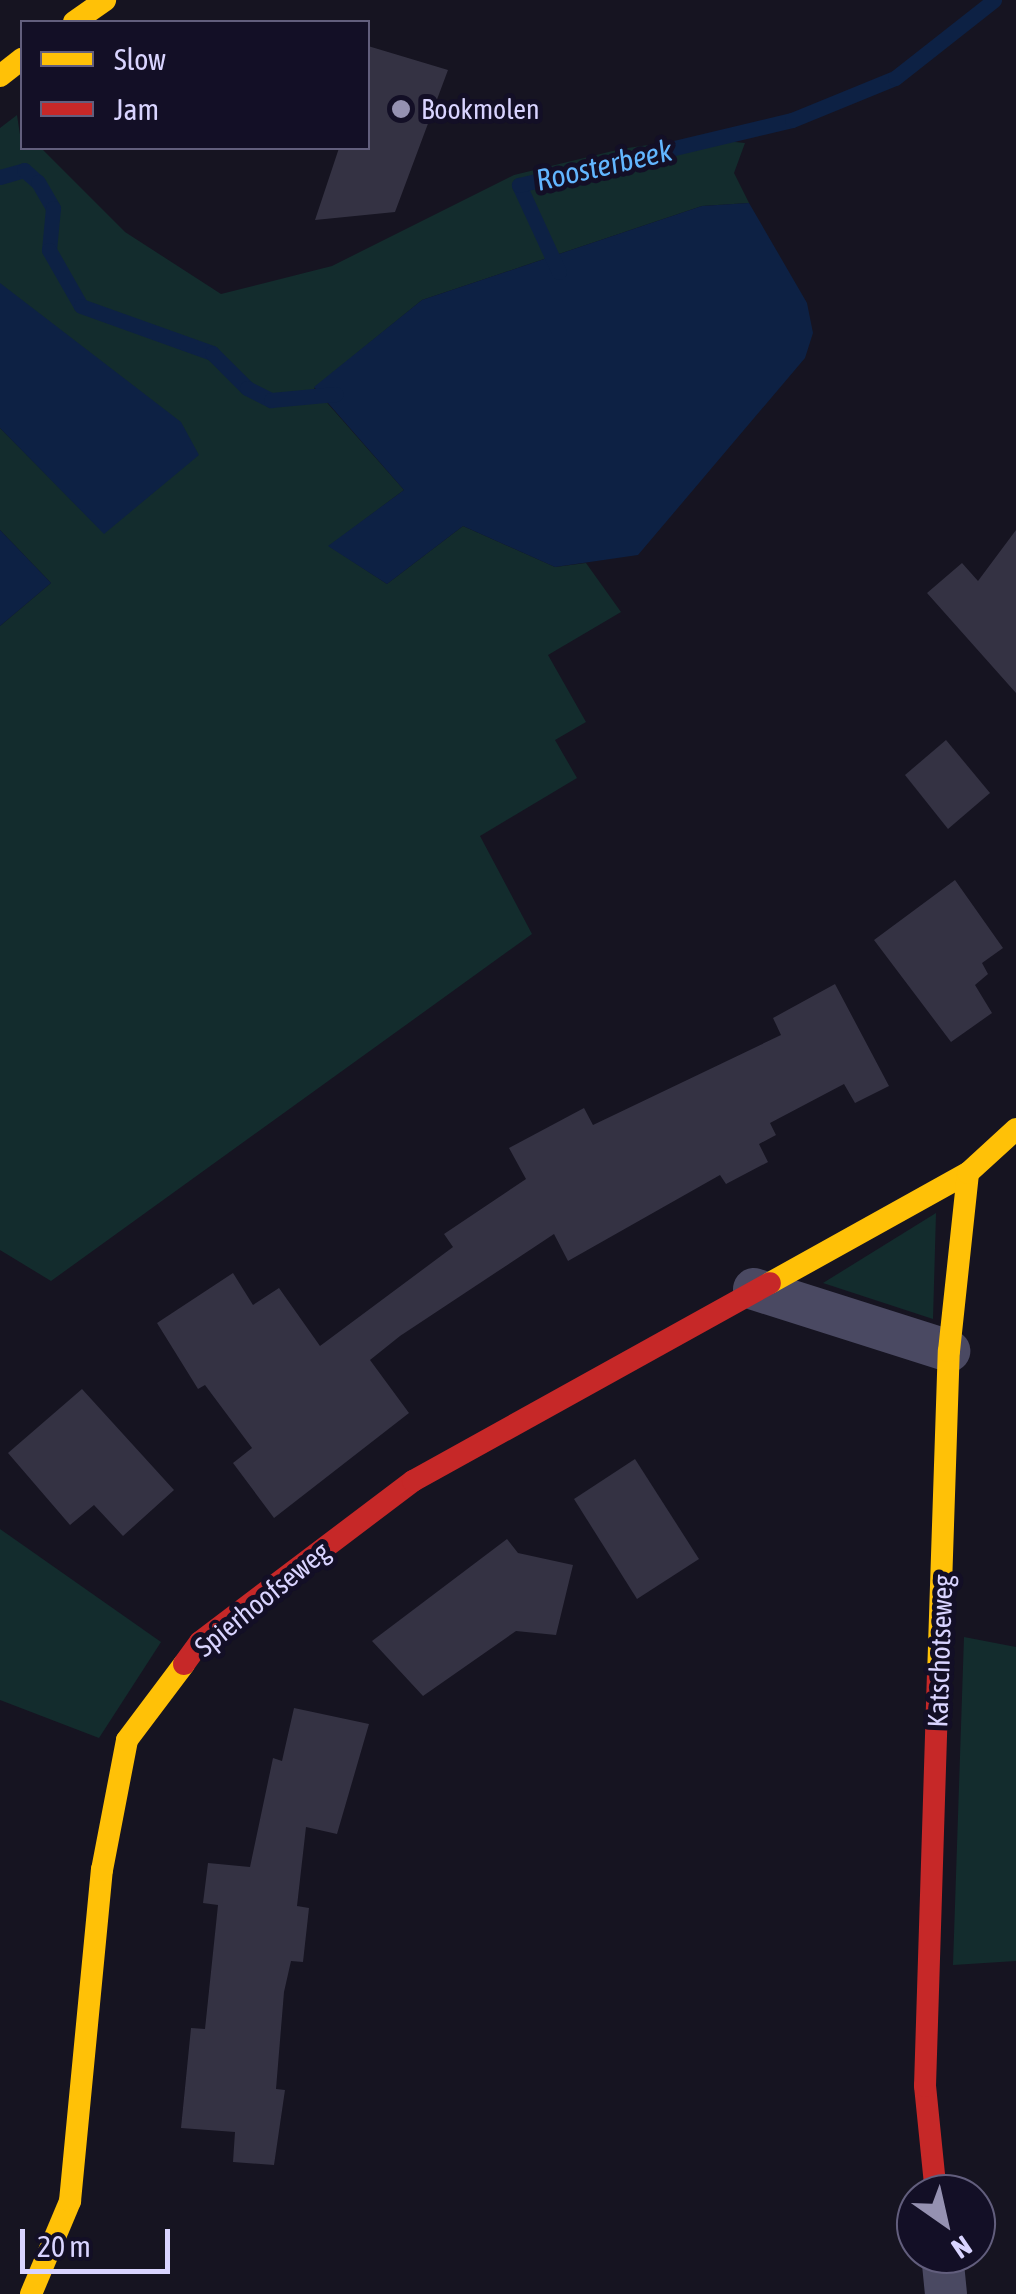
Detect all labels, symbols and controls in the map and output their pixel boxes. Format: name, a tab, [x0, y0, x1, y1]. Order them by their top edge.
legend	[20, 20, 370, 150]
text: Slow	[114, 42, 166, 76]
text: Jam	[114, 92, 159, 126]
place label: Bookmolen	[421, 92, 540, 126]
marker: Bookmolen	[390, 98, 412, 120]
water label: Roosterbeek	[532, 132, 676, 198]
street label: Spierhoofseweg	[188, 1534, 336, 1664]
street label: Katschotseweg	[921, 1574, 959, 1728]
north arrow	[896, 2174, 996, 2274]
scale bar	[25, 2209, 175, 2271]
text: 20 m	[37, 2229, 91, 2263]
text: N	[946, 2229, 977, 2265]

